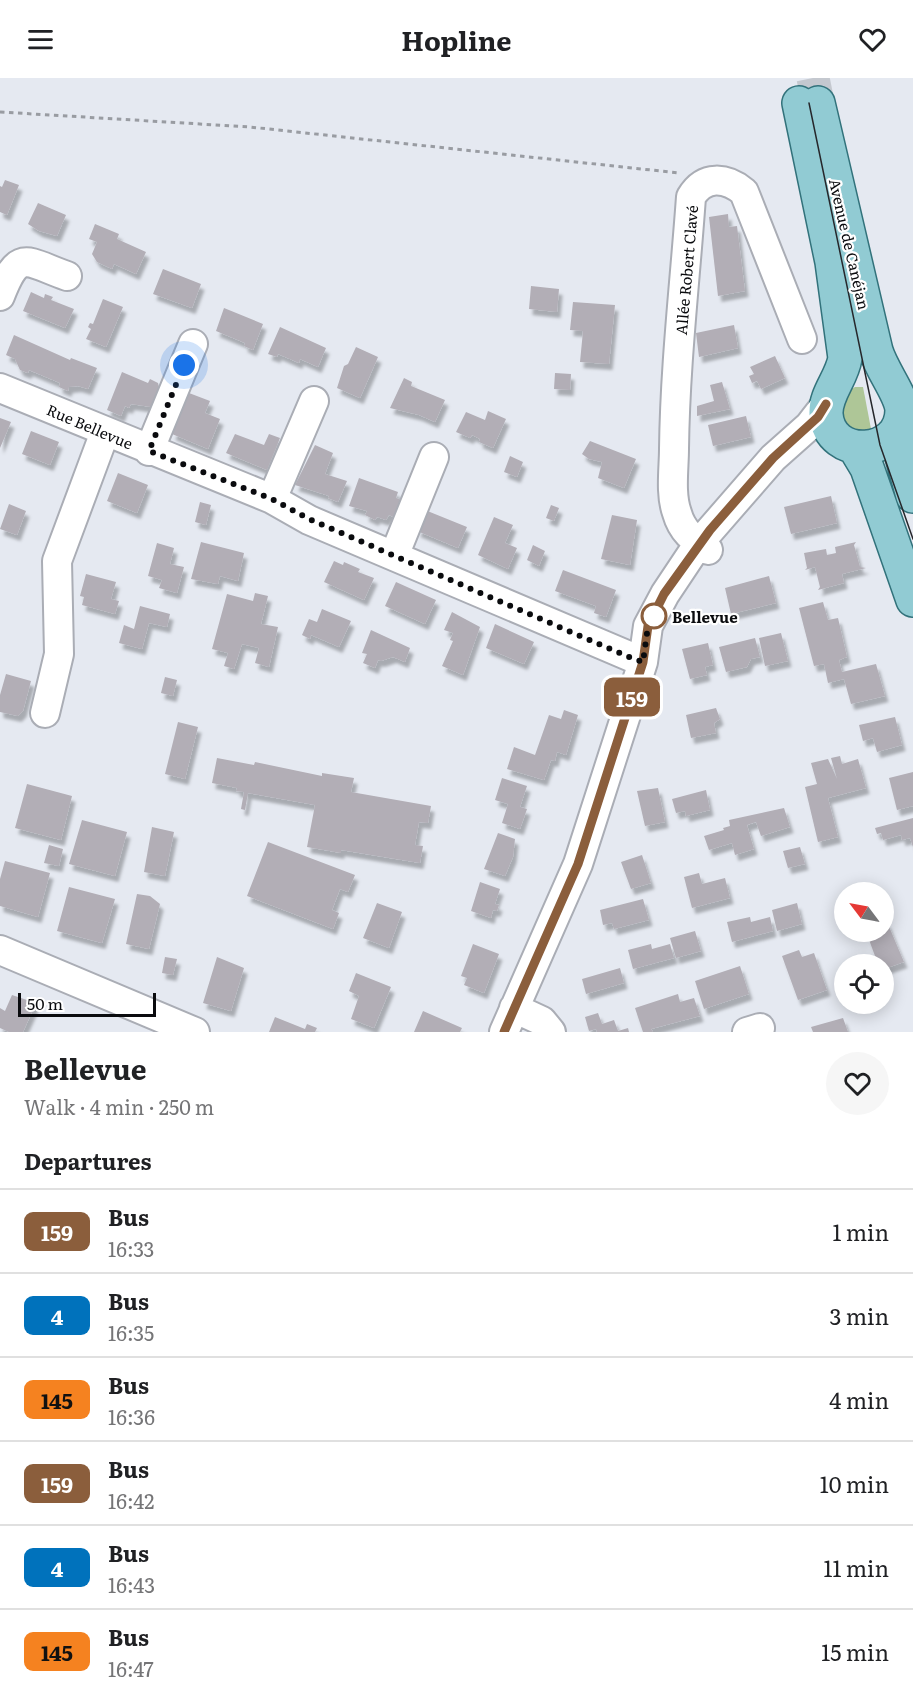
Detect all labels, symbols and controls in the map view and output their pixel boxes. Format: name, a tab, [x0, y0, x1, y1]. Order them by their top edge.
text: Hopline	[401, 19, 512, 59]
icon: menu	[24, 23, 57, 56]
icon: heart	[856, 23, 889, 56]
street label: Avenue de Canéjan	[824, 176, 876, 312]
street label: Allée Robert Clavé	[669, 204, 703, 336]
your location	[169, 350, 199, 380]
street label: Rue Bellevue	[43, 398, 137, 455]
marker: Bellevue	[641, 603, 667, 629]
place label: Bellevue	[672, 605, 738, 628]
line badge: 159	[598, 678, 666, 716]
text: 159	[616, 682, 648, 713]
north arrow	[834, 882, 894, 942]
map controls	[834, 882, 894, 1014]
button: locate	[834, 954, 894, 1014]
scale bar	[18, 990, 156, 1018]
text: 50 m	[27, 991, 63, 1015]
text: Bellevue	[24, 1047, 147, 1089]
button: heart	[826, 1052, 889, 1115]
text: Walk · 4 min · 250 m	[24, 1091, 214, 1121]
text: Departures	[24, 1144, 151, 1177]
text: Bus	[108, 1200, 149, 1233]
text: 1 min	[832, 1215, 889, 1248]
text: 159	[41, 1216, 73, 1247]
text: 16:33	[108, 1233, 154, 1263]
text: Bus	[108, 1284, 149, 1317]
text: 3 min	[829, 1299, 889, 1332]
text: 4	[51, 1300, 63, 1331]
text: 16:35	[108, 1317, 154, 1347]
text: Bus	[108, 1368, 149, 1401]
text: 4 min	[829, 1383, 889, 1416]
text: 145	[41, 1384, 73, 1415]
text: 16:36	[108, 1401, 155, 1431]
text: Bus	[108, 1452, 149, 1485]
text: 10 min	[820, 1467, 889, 1500]
text: 159	[41, 1468, 73, 1499]
text: 16:42	[108, 1485, 154, 1515]
text: Bus	[108, 1536, 149, 1569]
text: 11 min	[823, 1551, 889, 1584]
text: 4	[51, 1552, 63, 1583]
text: 16:43	[108, 1569, 155, 1599]
text: Bus	[108, 1620, 149, 1653]
text: 15 min	[821, 1635, 889, 1668]
text: 145	[41, 1636, 73, 1667]
text: 16:47	[108, 1653, 154, 1683]

